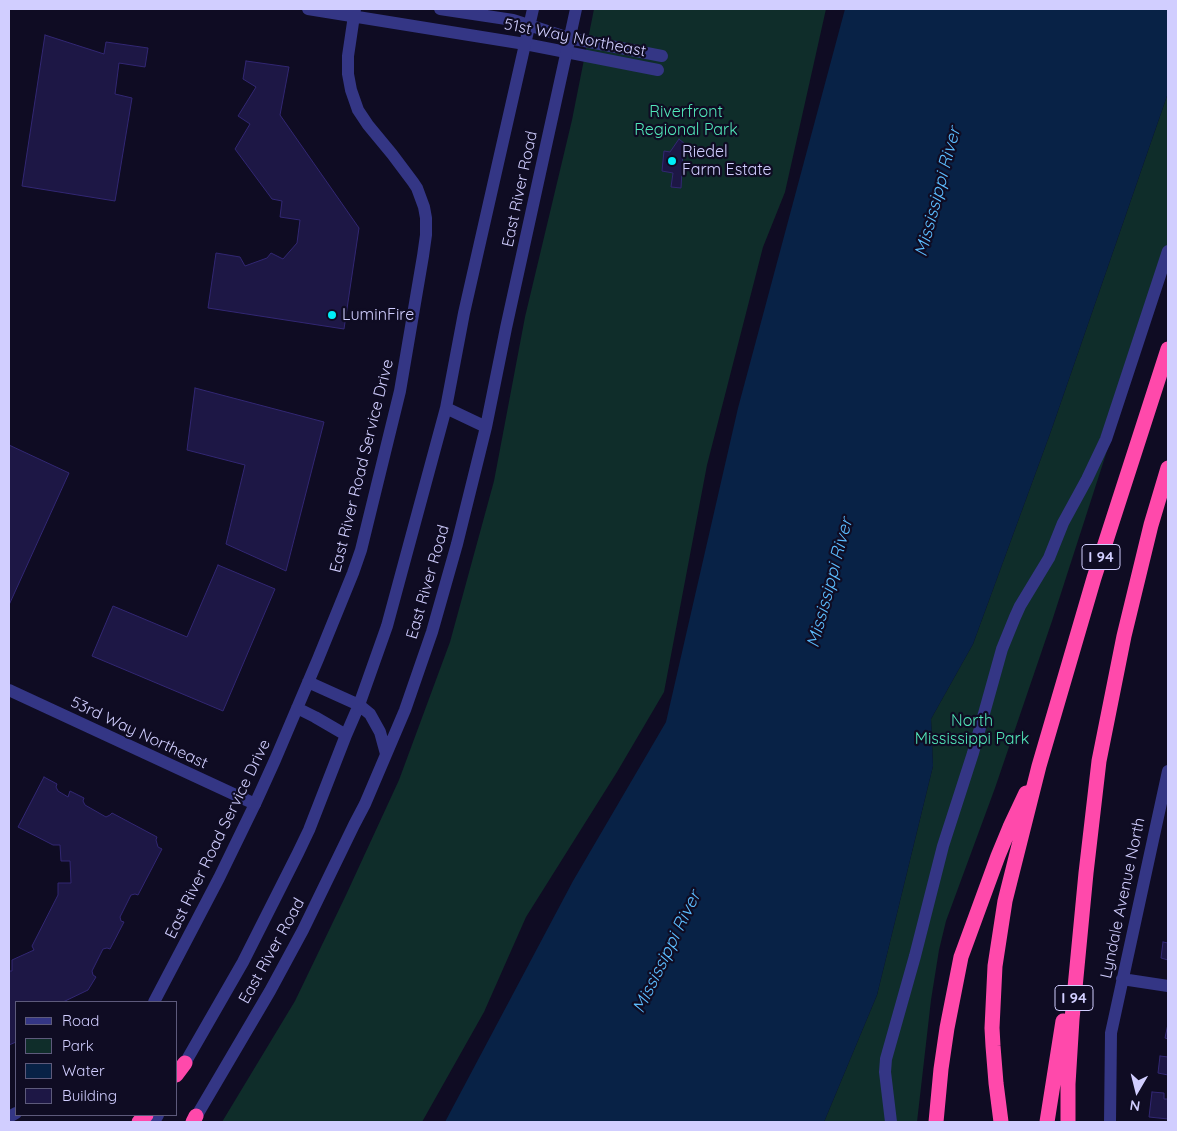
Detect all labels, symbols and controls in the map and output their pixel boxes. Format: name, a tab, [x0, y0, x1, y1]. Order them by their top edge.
street label: 51st Way Northeast	[502, 15, 648, 61]
park label: Riverfront Regional Park	[634, 102, 738, 140]
water label: Mississippi River	[910, 125, 966, 259]
street label: East River Road	[498, 129, 542, 249]
place label: Riedel Farm Estate	[682, 142, 772, 180]
marker: Riedel Farm Estate	[666, 155, 678, 167]
place label: LuminFire	[342, 305, 414, 325]
marker: LuminFire	[326, 309, 338, 321]
street label: East River Road Service Drive	[326, 357, 398, 575]
water label: Mississippi River	[802, 516, 858, 650]
street label: East River Road	[403, 523, 453, 641]
road number: I 94	[1082, 544, 1120, 570]
street label: 53rd Way Northeast	[67, 693, 211, 773]
park label: North Mississippi Park	[915, 711, 1029, 749]
street label: East River Road Service Drive	[161, 736, 275, 942]
street label: Lyndale Avenue North	[1097, 816, 1149, 980]
water label: Mississippi River	[628, 887, 706, 1017]
street label: East River Road	[235, 895, 309, 1007]
road number: I 94	[1055, 986, 1093, 1010]
legend	[15, 1001, 178, 1116]
text: Road	[62, 1011, 99, 1030]
text: Park	[62, 1036, 94, 1055]
text: Water	[62, 1061, 105, 1080]
north arrow	[1112, 1066, 1162, 1116]
text: Building	[62, 1086, 117, 1105]
text: N	[1129, 1096, 1141, 1115]

